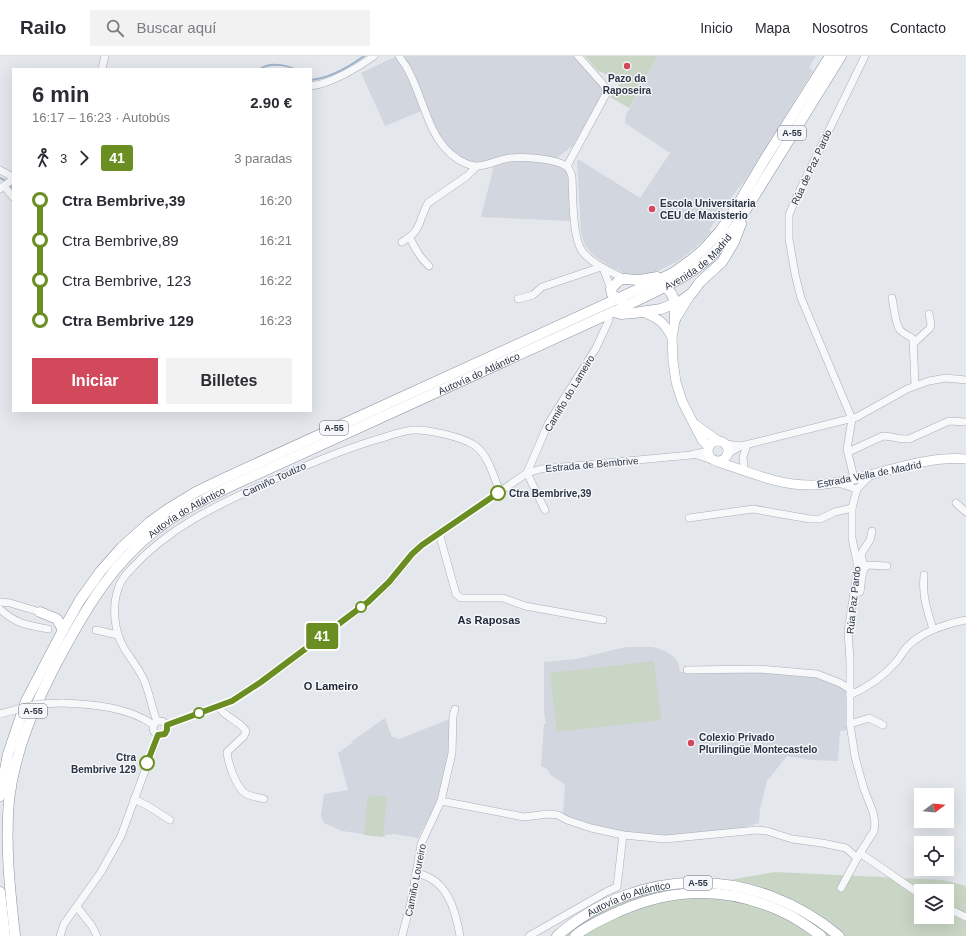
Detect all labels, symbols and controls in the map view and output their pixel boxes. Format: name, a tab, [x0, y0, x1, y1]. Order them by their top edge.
search box	[90, 10, 370, 46]
text: Railo	[20, 17, 66, 38]
icon: search	[104, 17, 126, 39]
text: Buscar aquí	[136, 19, 217, 36]
text: Inicio	[700, 20, 733, 36]
text: Mapa	[755, 20, 790, 36]
text: Nosotros	[812, 20, 868, 36]
text: Contacto	[890, 20, 946, 36]
marker: Pazo da Raposeira	[622, 61, 632, 71]
place label: Pazo da Raposeira	[603, 73, 652, 96]
text: 6 min	[32, 82, 89, 107]
text: 2.90 €	[250, 94, 292, 111]
text: 16:17 – 16:23 · Autobús	[32, 110, 170, 125]
road number: A-55	[778, 126, 806, 140]
street label: Rúa de Paz Pardo	[789, 127, 834, 207]
icon: walk	[32, 147, 54, 169]
icon: forward	[73, 147, 95, 169]
text: 41	[109, 150, 125, 166]
text: 3	[60, 151, 67, 166]
text: 3 paradas	[234, 151, 292, 166]
text: Ctra Bembrive,39	[62, 192, 185, 209]
text: 16:20	[259, 193, 292, 208]
place label: Escola Universitaria CEU de Maxisterio	[660, 198, 756, 221]
marker: Escola Universitaria CEU de Maxisterio	[647, 204, 657, 214]
text: Ctra Bembrive,89	[62, 232, 179, 249]
street label: Avenida de Madrid	[663, 232, 734, 292]
text: 16:21	[259, 233, 292, 248]
text: Ctra Bembrive, 123	[62, 272, 191, 289]
text: 16:22	[259, 273, 292, 288]
text: Ctra Bembrive 129	[62, 312, 194, 329]
text: 16:23	[259, 313, 292, 328]
street label: Autovía do Atlántico	[436, 350, 522, 397]
street label: Camiño do Lameiro	[542, 353, 597, 433]
button: Iniciar	[32, 358, 158, 404]
button: Billetes	[166, 358, 292, 404]
road number: A-55	[320, 421, 348, 435]
street label: Estrada de Bembrive	[545, 455, 639, 474]
street label: Estrada Vella de Madrid	[816, 459, 922, 490]
street label: Camiño Toutizo	[241, 460, 308, 499]
street label: Autovía do Atlántico	[146, 485, 227, 540]
marker: Ctra Bembrive,39	[490, 485, 506, 501]
place label: Ctra Bembrive,39	[509, 488, 592, 499]
street label: Rúa Paz Pardo	[844, 565, 863, 634]
unlabelled marker	[355, 601, 367, 613]
district label: As Raposas	[458, 614, 520, 626]
line badge: 41	[304, 623, 340, 649]
text: 41	[314, 628, 330, 644]
district label: O Lameiro	[304, 680, 358, 692]
road number: A-55	[19, 704, 47, 718]
unlabelled marker	[193, 707, 205, 719]
place label: Colexio Privado Plurilingüe Montecastelo	[699, 732, 817, 755]
marker: Colexio Privado Plurilingüe Montecastelo	[686, 738, 696, 748]
place label: Ctra Bembrive 129	[71, 752, 136, 775]
marker: Ctra Bembrive 129	[139, 755, 155, 771]
north arrow	[914, 788, 954, 828]
map controls	[914, 788, 954, 924]
button: locate	[914, 836, 954, 876]
street label: Camiño Loureiro	[403, 842, 428, 917]
road number: A-55	[684, 876, 712, 890]
street label: Autovía do Atlántico	[585, 879, 672, 919]
button: layers	[914, 884, 954, 924]

